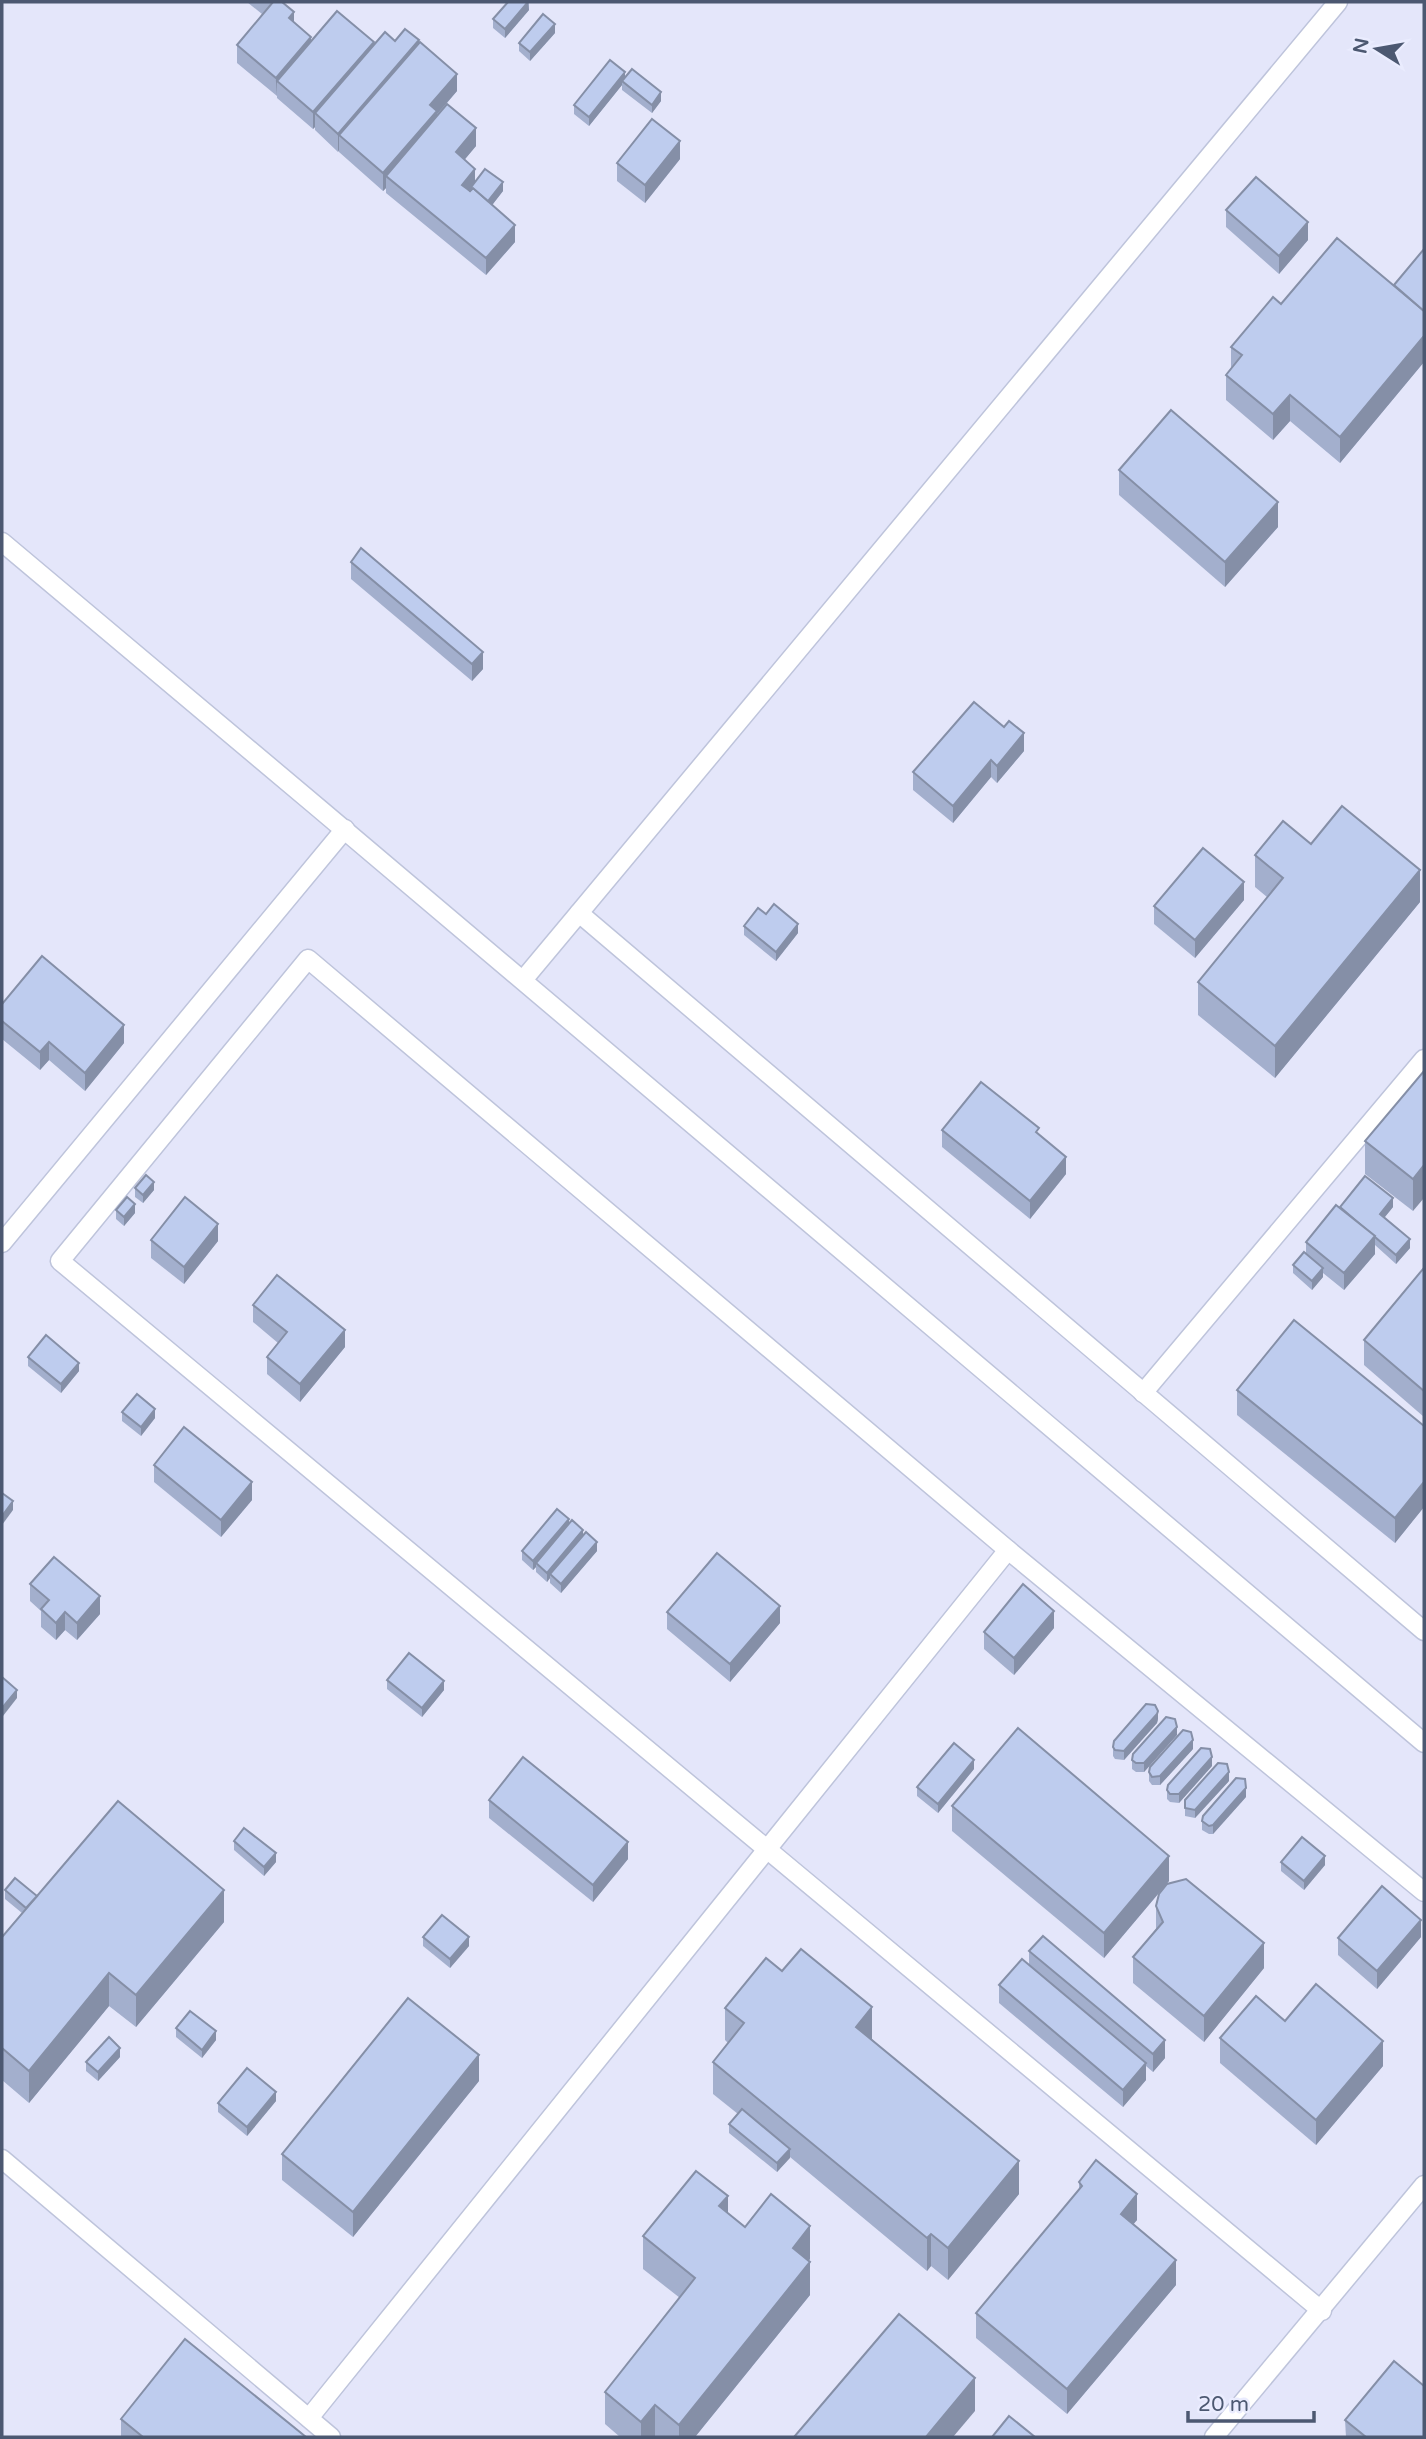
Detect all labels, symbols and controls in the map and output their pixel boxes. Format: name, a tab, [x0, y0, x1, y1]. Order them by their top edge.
north arrow	[1342, 14, 1412, 84]
text: N	[1349, 36, 1374, 56]
scale bar	[1188, 2380, 1314, 2424]
text: 20 m	[1198, 2392, 1249, 2417]

